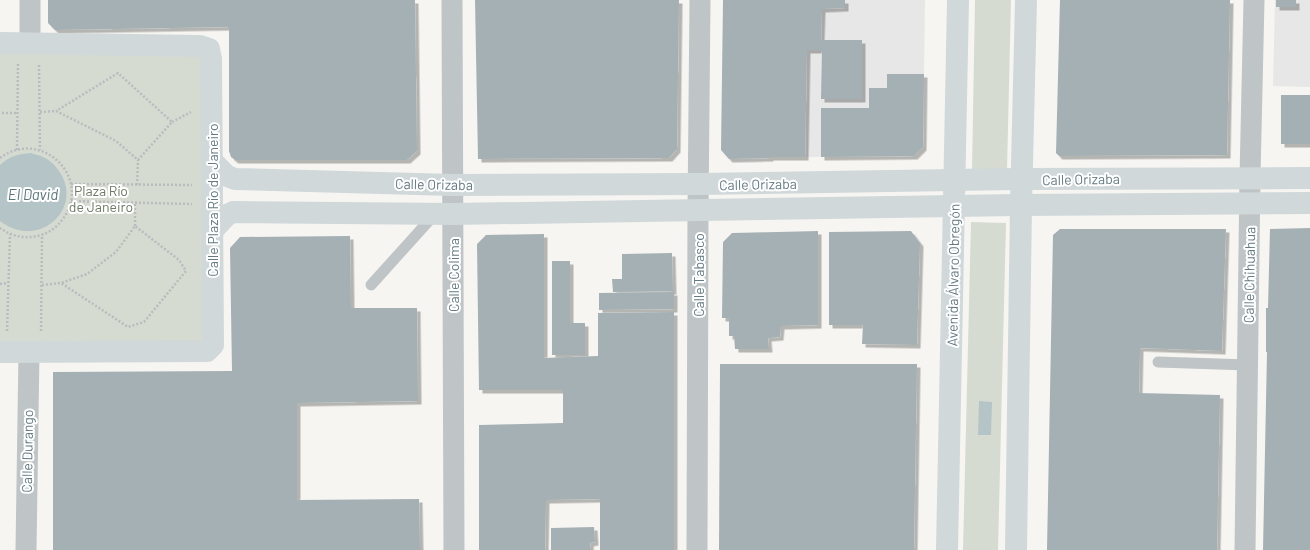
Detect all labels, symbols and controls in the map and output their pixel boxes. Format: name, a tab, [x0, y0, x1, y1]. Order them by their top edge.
street label: Calle Plaza Río de Janeiro	[204, 123, 221, 277]
street label: Calle Orizaba	[1042, 170, 1120, 188]
street label: Calle Orizaba	[395, 175, 473, 193]
street label: Calle Orizaba	[719, 175, 797, 193]
park label: Plaza Río de Janeiro	[69, 182, 133, 215]
water label: El David	[8, 185, 58, 203]
street label: Avenida Álvaro Obregón	[943, 203, 963, 347]
street label: Calle Chihuahua	[1240, 227, 1258, 323]
street label: Calle Tabasco	[690, 233, 707, 317]
street label: Calle Colima	[445, 238, 462, 312]
street label: Calle Durango	[18, 409, 36, 493]

